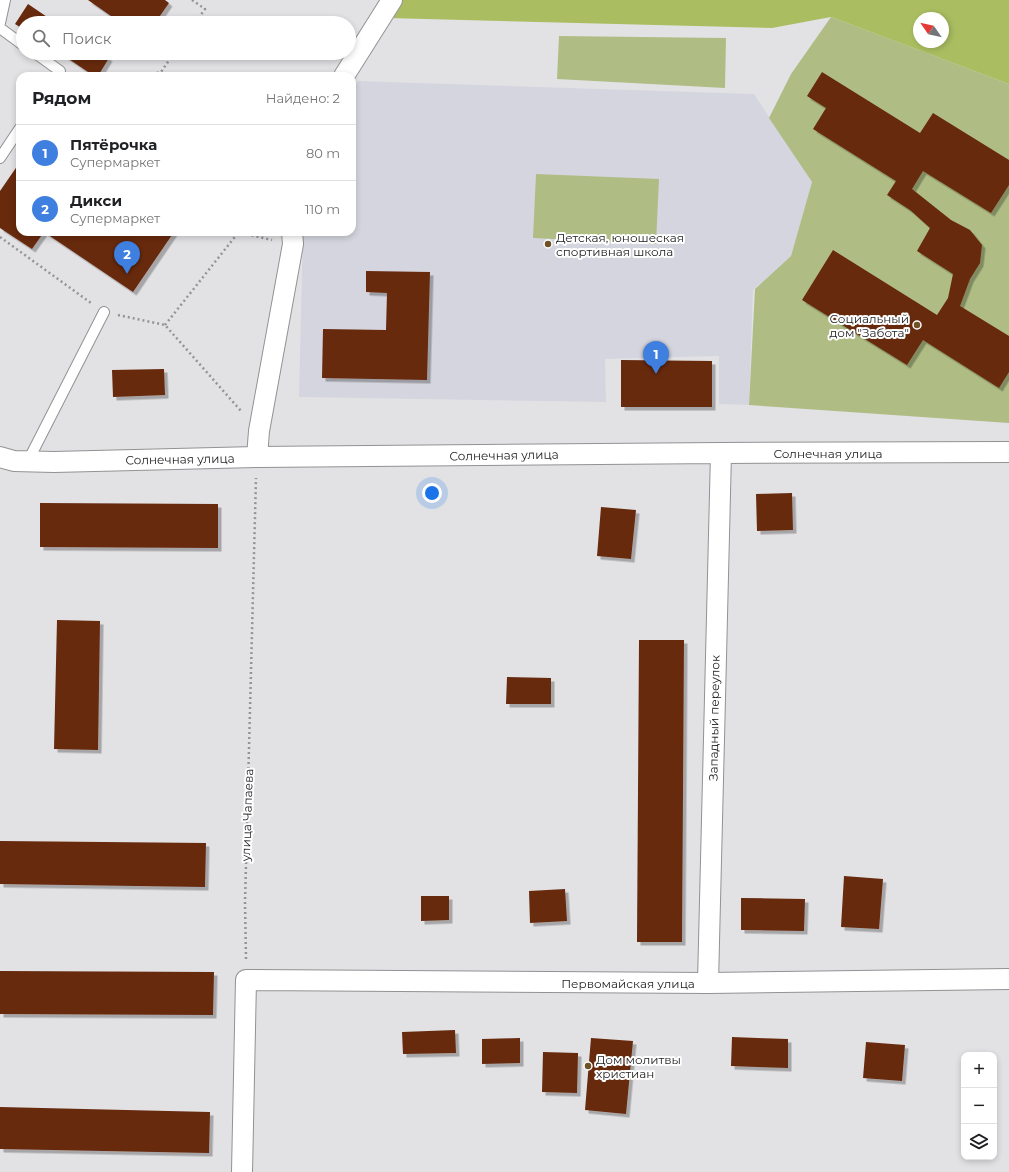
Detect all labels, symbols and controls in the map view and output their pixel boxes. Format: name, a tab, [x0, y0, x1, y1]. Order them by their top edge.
north arrow	[913, 12, 949, 48]
search box	[16, 16, 356, 60]
icon: search	[30, 27, 52, 49]
text: Поиск	[62, 29, 111, 48]
text: Рядом	[32, 88, 91, 108]
text: Найдено: 2	[266, 90, 340, 106]
text: Пятёрочка	[70, 135, 157, 154]
text: 1	[42, 145, 48, 161]
text: 80 m	[306, 145, 340, 161]
text: Супермаркет	[70, 154, 160, 170]
text: Дикси	[70, 191, 122, 210]
text: 2	[41, 201, 49, 217]
text: 110 m	[305, 201, 340, 217]
text: Супермаркет	[70, 210, 160, 226]
place label: Детская, юношеская спортивная школа	[556, 230, 684, 259]
marker: Детская, юношеская спортивная школа	[543, 239, 553, 249]
pin: 2	[114, 241, 140, 274]
place label: Социальный дом "Забота"	[829, 311, 909, 340]
marker: Социальный дом "Забота"	[912, 320, 922, 330]
pin: 1	[643, 341, 669, 374]
street label: Солнечная улица	[773, 446, 883, 461]
street label: Солнечная улица	[449, 447, 559, 463]
street label: Солнечная улица	[125, 451, 235, 467]
your location	[422, 483, 442, 503]
street label: Западный переулок	[705, 655, 723, 781]
street label: улица Чапаева	[238, 768, 256, 863]
street label: Первомайская улица	[561, 976, 695, 991]
place label: Дом молитвы христиан	[596, 1052, 681, 1081]
map controls	[961, 1052, 997, 1160]
button: +	[961, 1052, 997, 1088]
marker: Дом молитвы христиан	[583, 1061, 593, 1071]
button: −	[961, 1088, 997, 1124]
button: layers	[961, 1124, 997, 1160]

